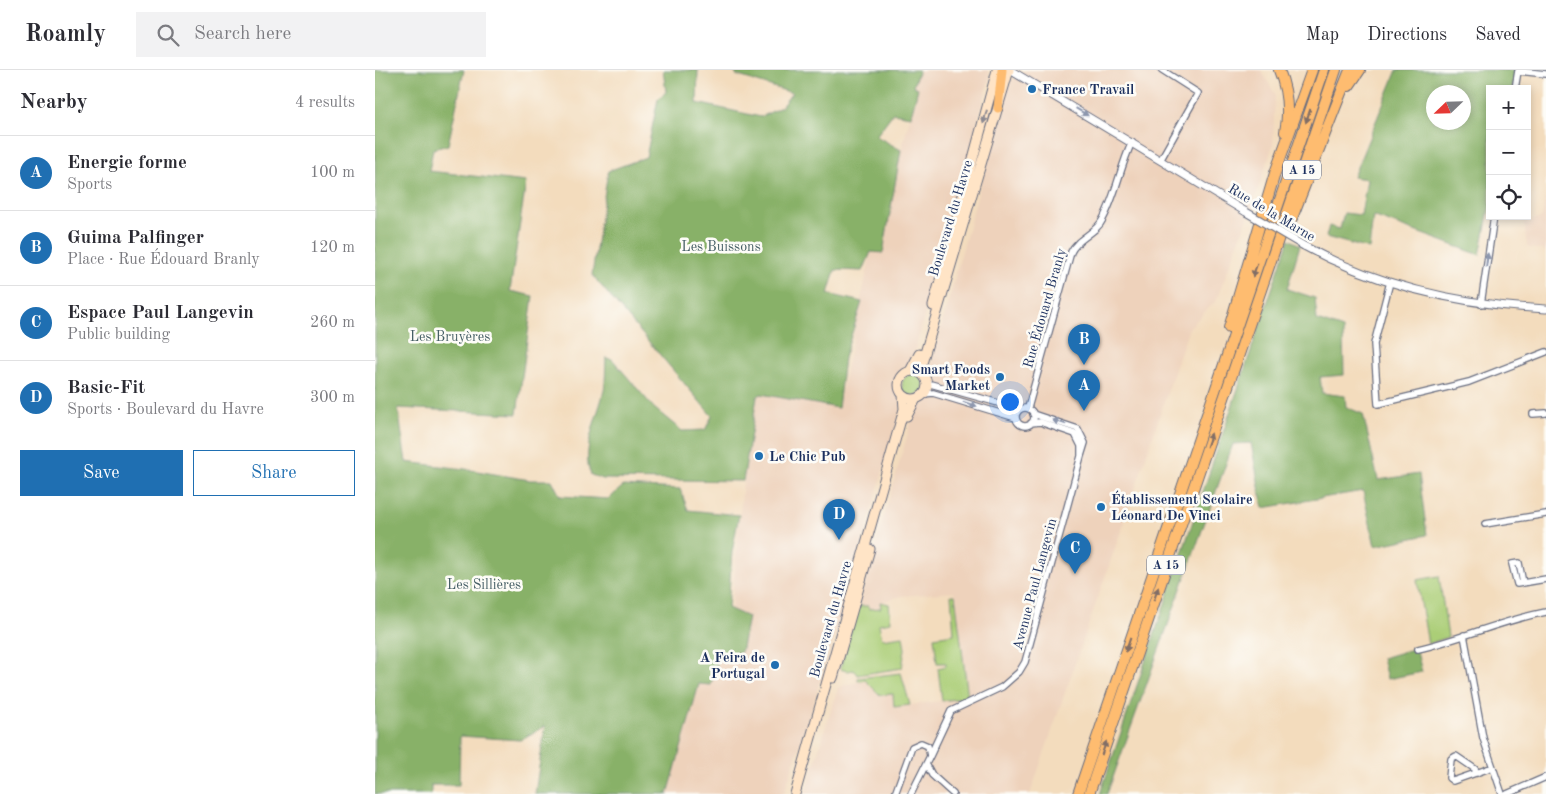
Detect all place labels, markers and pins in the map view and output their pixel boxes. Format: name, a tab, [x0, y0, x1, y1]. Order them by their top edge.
marker: France Travail	[1026, 83, 1038, 95]
place label: France Travail	[1042, 83, 1134, 97]
pin: B	[1068, 324, 1100, 365]
place label: Smart Foods Market	[911, 363, 990, 393]
pin: A	[1068, 370, 1100, 411]
marker: Smart Foods Market	[994, 371, 1006, 383]
marker: Le Chic Pub	[753, 450, 765, 462]
place label: Le Chic Pub	[769, 450, 846, 464]
place label: Établissement Scolaire Léonard De Vinci	[1111, 490, 1253, 523]
pin: D	[823, 499, 855, 540]
marker: Établissement Scolaire Léonard De Vinci	[1095, 501, 1107, 513]
pin: C	[1059, 533, 1091, 574]
place label: A Feira de Portugal	[700, 651, 765, 681]
marker: A Feira de Portugal	[769, 659, 781, 671]

